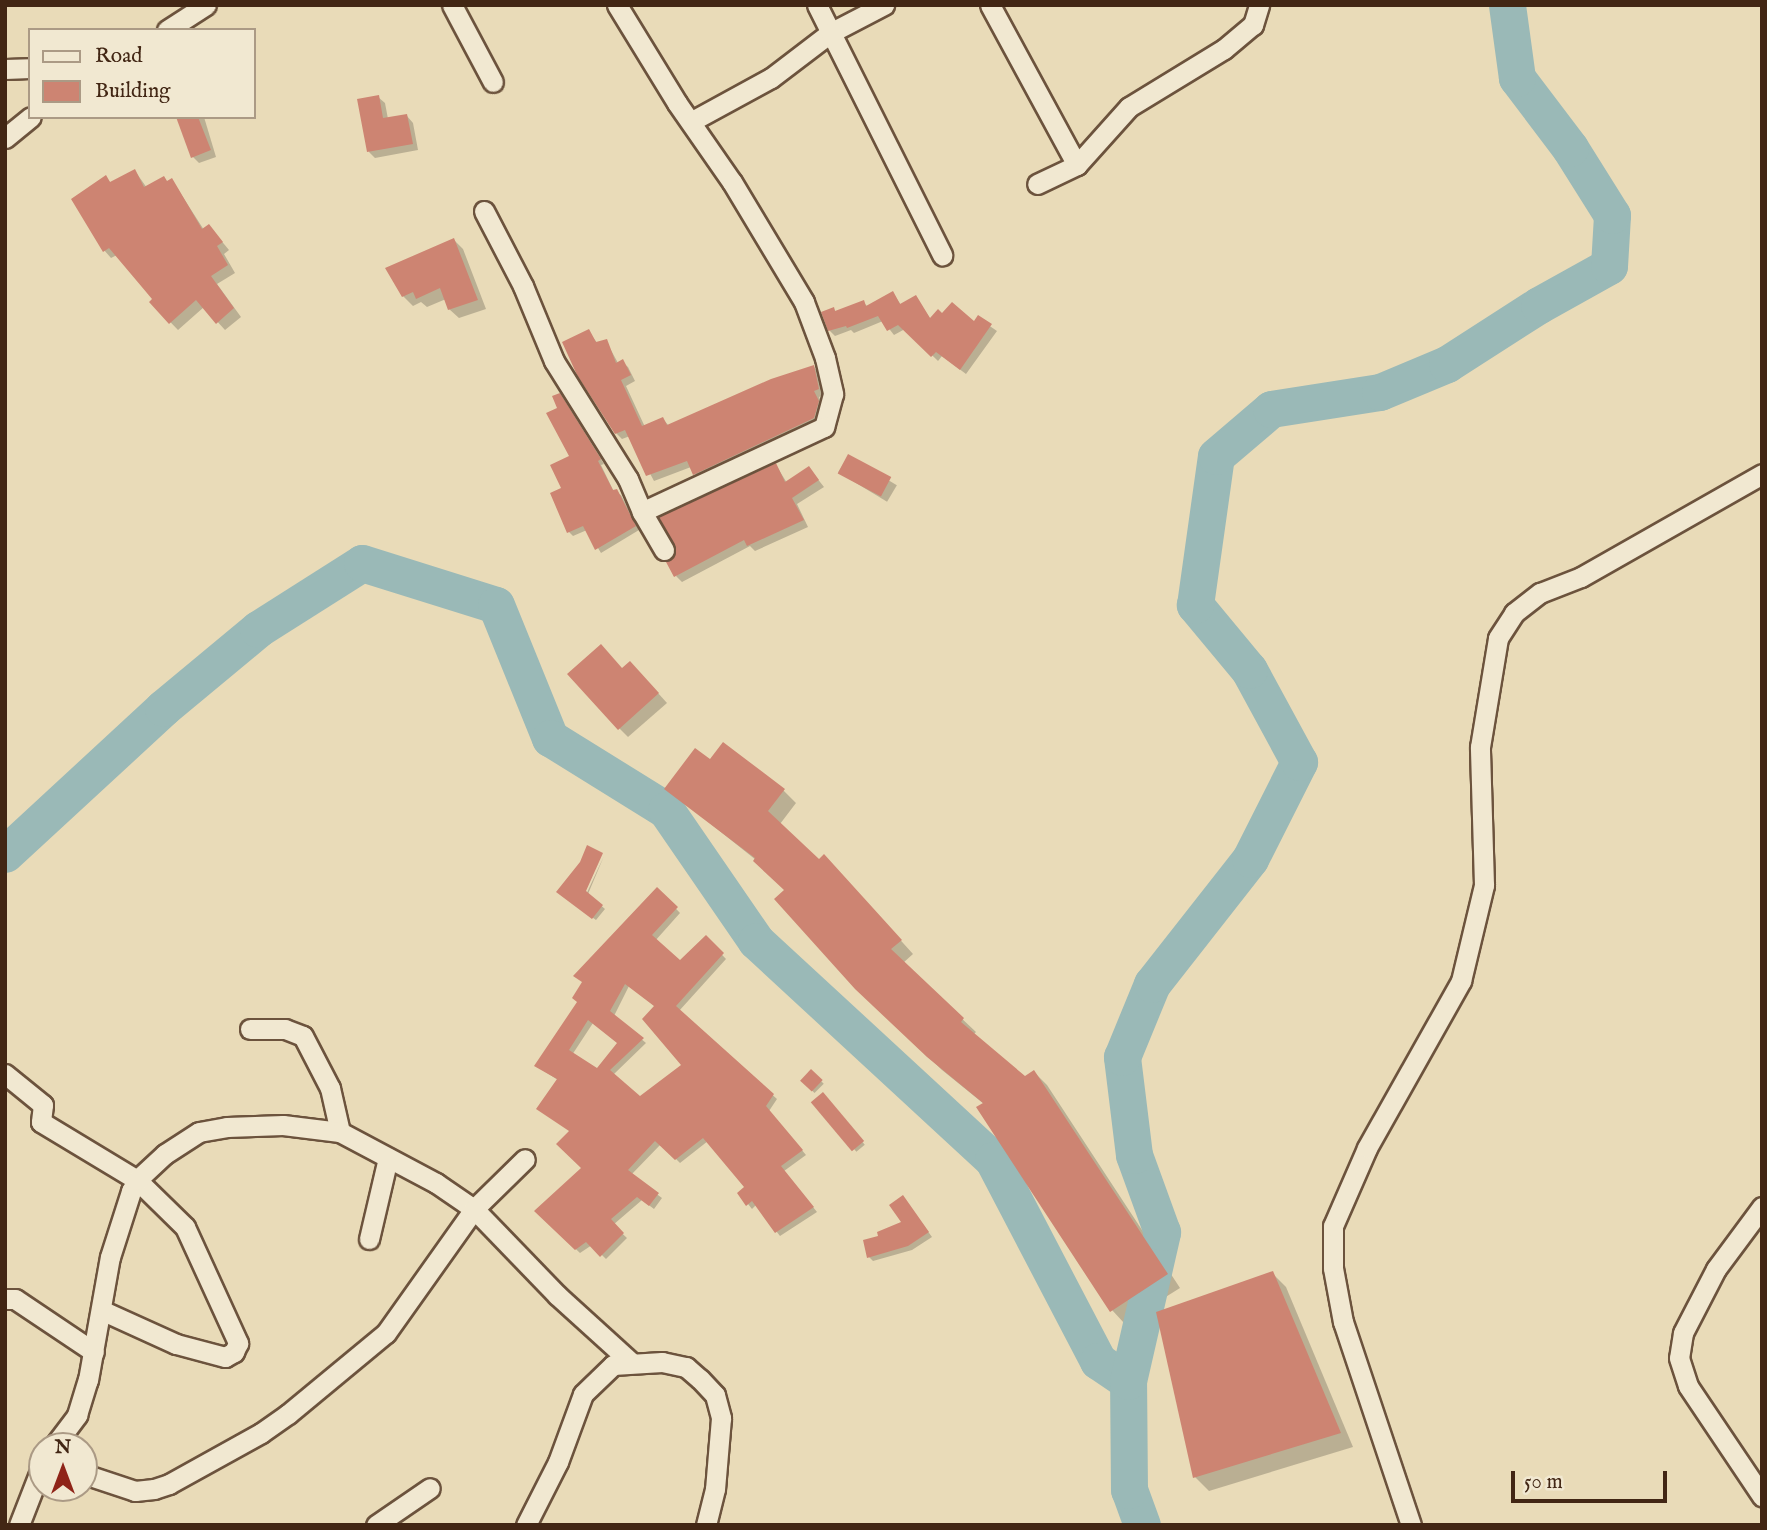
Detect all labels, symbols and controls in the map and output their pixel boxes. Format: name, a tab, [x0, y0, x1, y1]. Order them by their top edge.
legend	[28, 28, 256, 119]
text: Road	[95, 43, 142, 70]
text: Building	[95, 78, 170, 105]
north arrow	[28, 1432, 98, 1502]
text: N	[55, 1436, 71, 1460]
scale bar	[1515, 1456, 1671, 1500]
text: 50 m	[1524, 1469, 1563, 1496]

